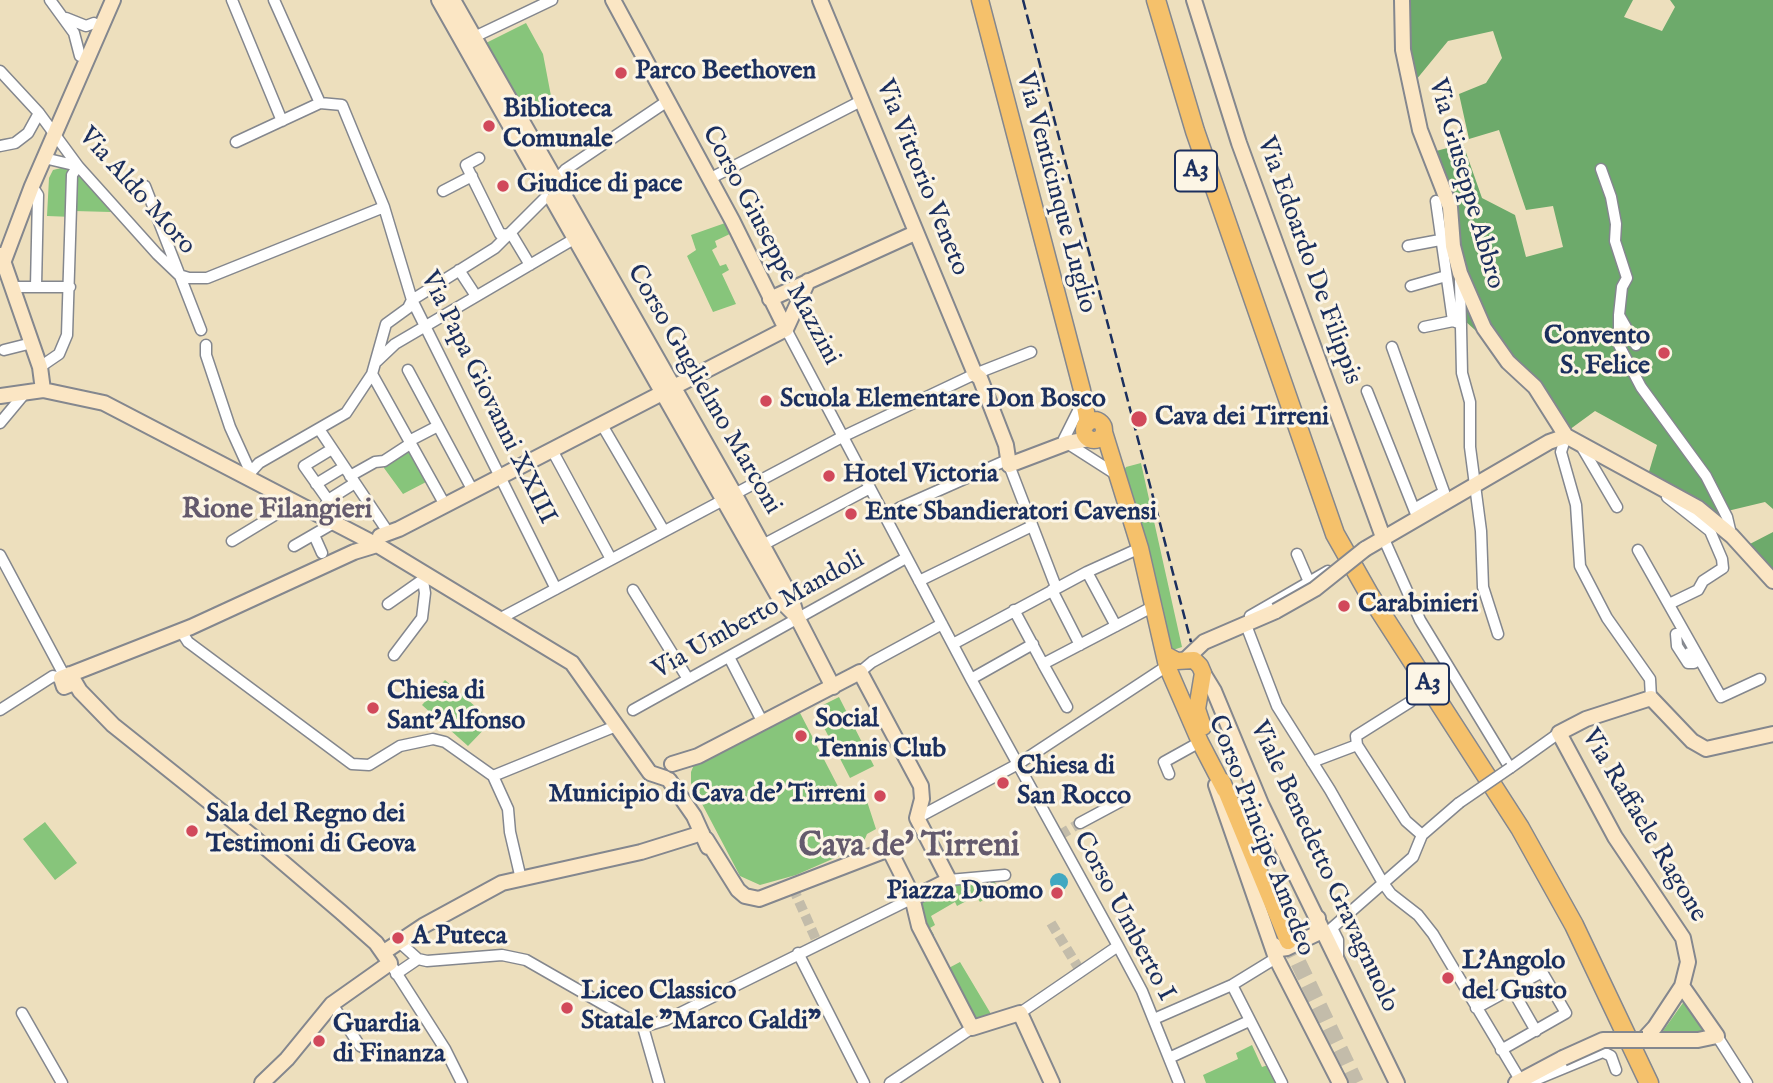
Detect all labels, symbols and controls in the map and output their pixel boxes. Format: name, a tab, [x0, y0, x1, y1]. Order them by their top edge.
place label: Parco Beethoven	[635, 57, 816, 89]
marker: Parco Beethoven	[613, 65, 629, 81]
street label: Via Venticinque Luglio	[1008, 69, 1102, 317]
street label: Via Vittorio Veneto	[867, 75, 975, 281]
street label: Via Giuseppe Abbro	[1420, 75, 1510, 293]
place label: Biblioteca Comunale	[503, 95, 613, 156]
marker: Biblioteca Comunale	[481, 118, 497, 134]
street label: Corso Giuseppe Mazzini	[694, 121, 846, 371]
street label: Via Aldo Moro	[71, 122, 201, 262]
street label: Via Edoardo De Filippis	[1249, 133, 1367, 389]
road number: A3	[1175, 150, 1217, 191]
place label: Giudice di pace	[517, 170, 682, 202]
marker: Giudice di pace	[495, 178, 511, 194]
street label: Corso Guglielmo Marconi	[619, 260, 787, 520]
street label: Via Papa Giovanni XXIII	[412, 266, 562, 530]
place label: Convento S. Felice	[1544, 322, 1650, 384]
marker: Convento S. Felice	[1656, 345, 1672, 361]
place label: Scuola Elementare Don Bosco	[780, 385, 1106, 417]
marker: Scuola Elementare Don Bosco	[758, 393, 774, 409]
place label: Cava dei Tirreni	[1155, 403, 1329, 435]
marker: Cava dei Tirreni	[1129, 409, 1149, 429]
place label: Hotel Victoria	[843, 460, 998, 492]
marker: Hotel Victoria	[821, 468, 837, 484]
district label: Rione Filangieri	[182, 494, 372, 528]
place label: Ente Sbandieratori Cavensi	[865, 498, 1157, 530]
marker: Ente Sbandieratori Cavensi	[843, 506, 859, 522]
street label: Via Umberto Mandoli	[648, 545, 870, 687]
place label: Carabinieri	[1358, 590, 1478, 622]
marker: Carabinieri	[1336, 598, 1352, 614]
road number: A3	[1407, 664, 1449, 704]
place label: Chiesa di Sant'Alfonso	[387, 677, 525, 738]
marker: Chiesa di Sant'Alfonso	[365, 700, 381, 716]
place label: Social Tennis Club	[815, 705, 946, 766]
street label: Corso Principe Amedeo	[1200, 711, 1320, 961]
street label: Viale Benedetto Gravagnuolo	[1242, 716, 1404, 1018]
street label: Via Raffaele Ragone	[1573, 724, 1713, 928]
marker: Social Tennis Club	[793, 728, 809, 744]
place label: Chiesa di San Rocco	[1017, 752, 1131, 814]
marker: Chiesa di San Rocco	[995, 775, 1011, 791]
place label: Municipio di Cava de' Tirreni	[548, 780, 866, 812]
marker: Municipio di Cava de' Tirreni	[872, 788, 888, 804]
place label: Sala del Regno dei Testimoni di Geova	[206, 800, 416, 862]
marker: Sala del Regno dei Testimoni di Geova	[184, 823, 200, 839]
street label: Corso Umberto I	[1065, 827, 1181, 1007]
district label: Cava de' Tirreni	[798, 828, 1020, 868]
place label: Piazza Duomo	[887, 877, 1043, 909]
marker: Piazza Duomo	[1049, 885, 1065, 901]
place label: A Puteca	[412, 922, 507, 954]
marker: A Puteca	[390, 930, 406, 946]
place label: L'Angolo del Gusto	[1462, 947, 1567, 1009]
marker: L'Angolo del Gusto	[1440, 970, 1456, 986]
place label: Liceo Classico Statale "Marco Galdi"	[581, 977, 821, 1038]
marker: Liceo Classico Statale "Marco Galdi"	[559, 1000, 575, 1016]
place label: Guardia di Finanza	[333, 1010, 445, 1072]
marker: Guardia di Finanza	[311, 1033, 327, 1049]

